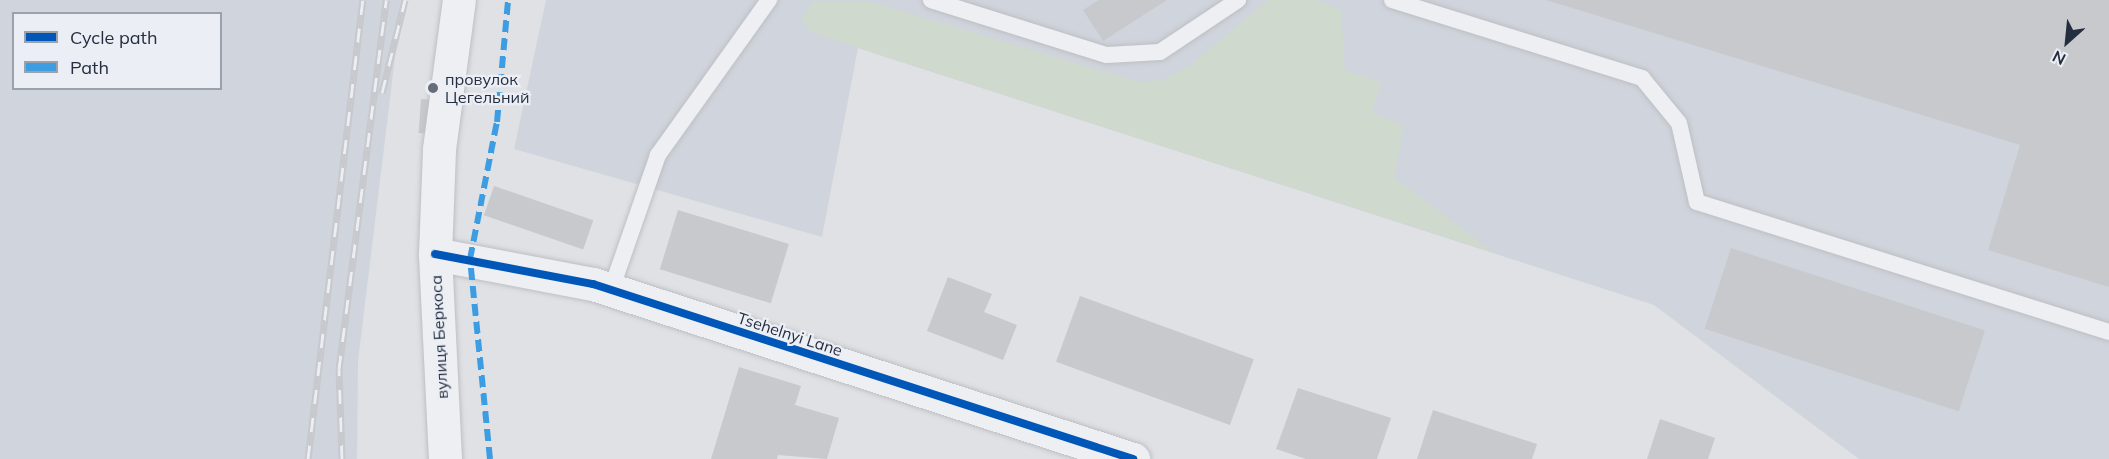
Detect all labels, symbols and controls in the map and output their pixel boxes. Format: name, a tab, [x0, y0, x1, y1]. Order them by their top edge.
legend	[12, 12, 222, 90]
north arrow	[2037, 12, 2097, 72]
text: Cycle path	[70, 26, 157, 49]
text: N	[2049, 46, 2069, 70]
text: Path	[70, 56, 109, 79]
place label: провулок Цегельний	[445, 69, 529, 107]
marker: провулок Цегельний	[426, 81, 440, 95]
street label: вулиця Беркоса	[426, 275, 452, 399]
street label: Tsehelnyi Lane	[735, 308, 845, 360]

